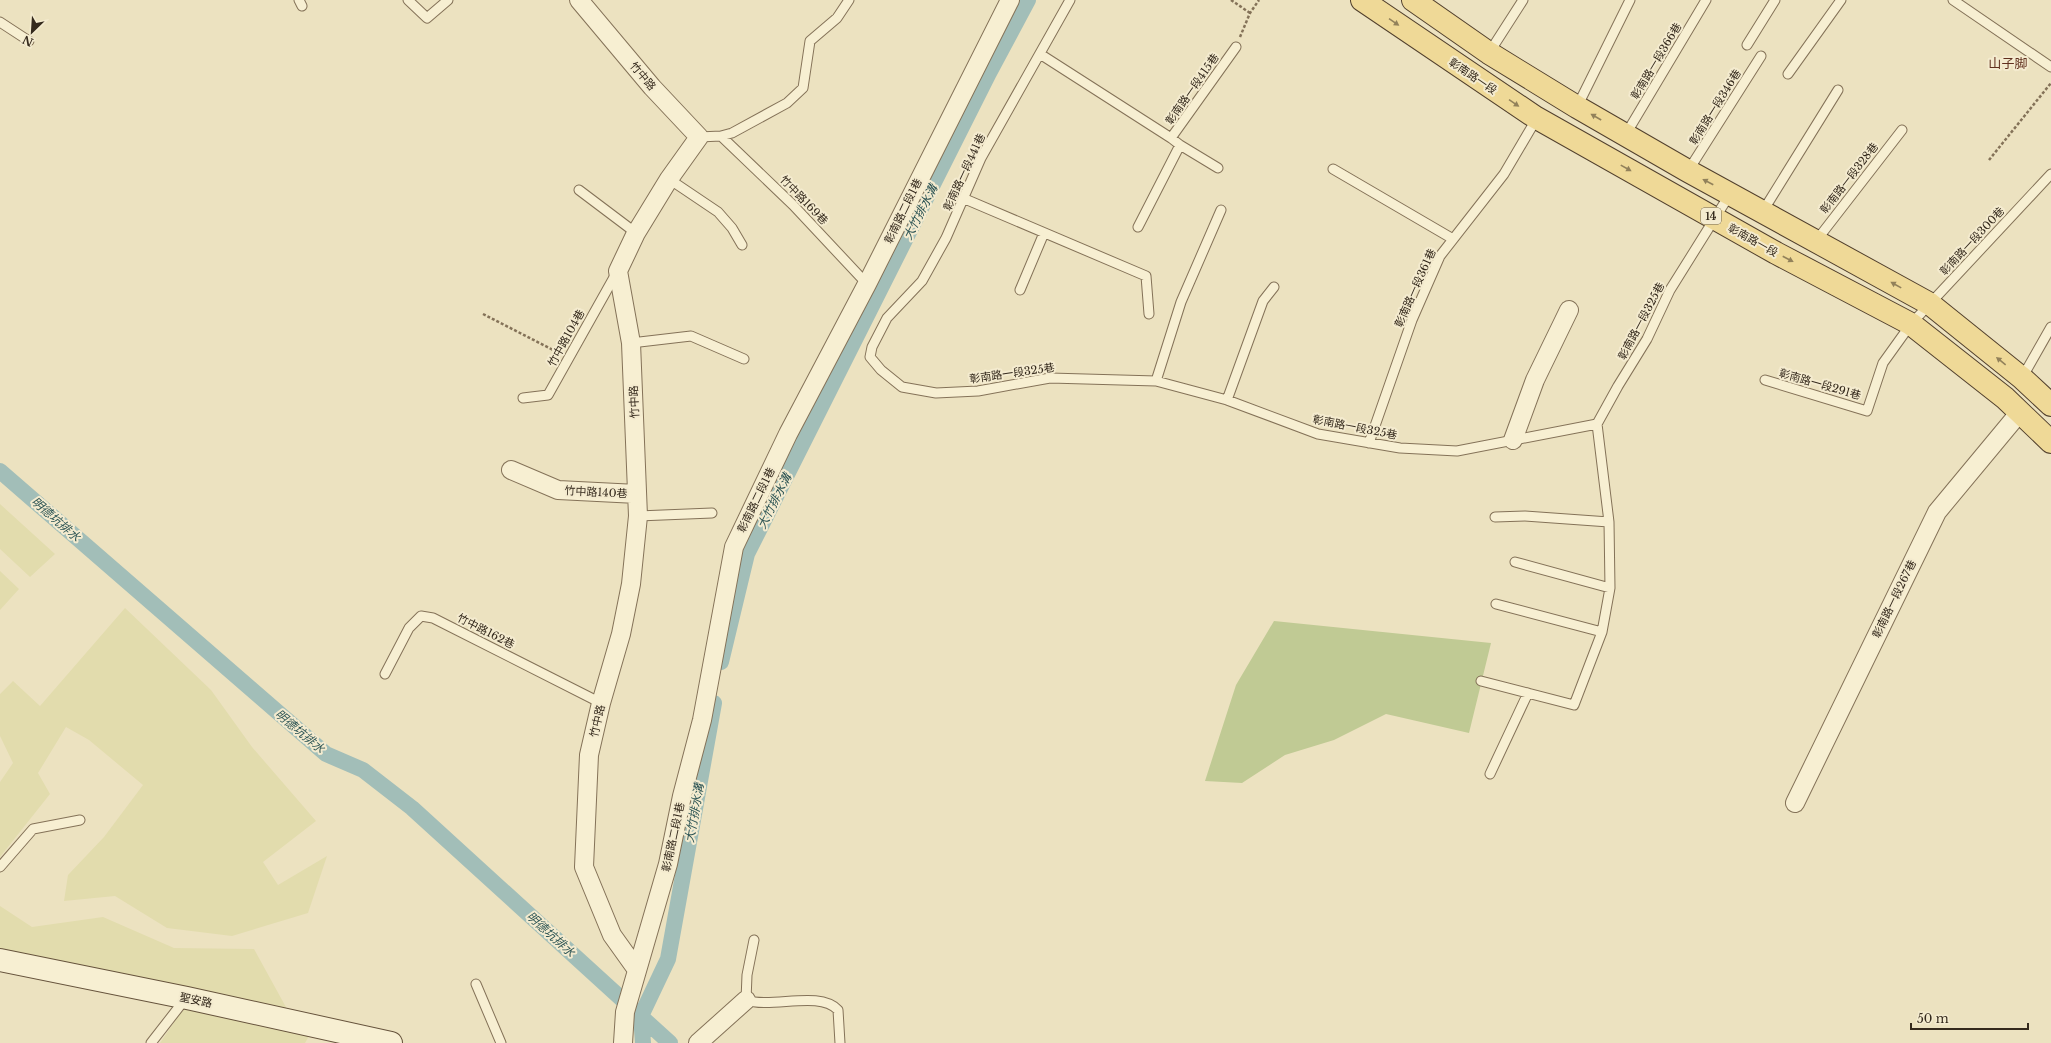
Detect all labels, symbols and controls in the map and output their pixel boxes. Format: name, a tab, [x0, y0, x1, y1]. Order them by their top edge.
north arrow	[12, 12, 52, 52]
one-way arrow	[1388, 19, 1400, 26]
street label: 彰南路一段366巷	[1628, 20, 1684, 102]
text: N	[20, 32, 35, 50]
street label: 彰南路一段415巷	[1162, 51, 1222, 127]
street label: 彰南路一段	[1446, 55, 1500, 97]
district label: 山子脚	[1988, 55, 2028, 72]
street label: 竹中路	[627, 59, 659, 93]
street label: 彰南路一段346巷	[1686, 67, 1744, 147]
one-way arrow	[1509, 99, 1519, 107]
one-way arrow	[1590, 114, 1601, 121]
street label: 彰南路一段441巷	[940, 131, 988, 213]
street label: 彰南路一段328巷	[1817, 140, 1881, 216]
one-way arrow	[1620, 165, 1632, 172]
street label: 竹中路169巷	[777, 172, 831, 228]
street label: 彰南路二段1巷	[881, 176, 925, 246]
one-way arrow	[1703, 178, 1714, 185]
water label: 大竹排水溝	[900, 180, 941, 242]
street label: 彰南路一段300巷	[1937, 204, 2007, 278]
road number: 14	[1701, 208, 1721, 224]
street label: 彰南路一段	[1726, 221, 1780, 259]
street label: 彰南路一段361巷	[1391, 246, 1439, 330]
one-way arrow	[1782, 256, 1794, 263]
street label: 彰南路一段325巷	[1615, 280, 1667, 362]
one-way arrow	[1890, 282, 1902, 288]
street label: 竹中路104巷	[545, 307, 587, 369]
one-way arrow	[1995, 357, 2006, 366]
street label: 彰南路一段325巷	[969, 360, 1055, 386]
street label: 彰南路一段291巷	[1777, 366, 1863, 402]
street label: 竹中路	[626, 385, 642, 419]
street label: 彰南路一段325巷	[1312, 412, 1398, 442]
street label: 彰南路二段1巷	[734, 465, 778, 535]
water label: 大竹排水溝	[754, 469, 795, 531]
street label: 竹中路140巷	[564, 483, 628, 501]
water label: 明德坑排水	[28, 494, 84, 545]
street label: 彰南路一段267巷	[1869, 558, 1919, 640]
street label: 竹中路162巷	[455, 611, 517, 651]
street label: 竹中路	[586, 703, 608, 739]
water label: 明德坑排水	[272, 706, 329, 757]
water label: 大竹排水溝	[681, 780, 707, 844]
street label: 彰南路二段1巷	[659, 801, 687, 873]
water label: 明德坑排水	[524, 908, 579, 960]
street label: 聖安路	[178, 990, 214, 1010]
scale bar	[1911, 1005, 2028, 1031]
text: 50 m	[1917, 1011, 1949, 1026]

